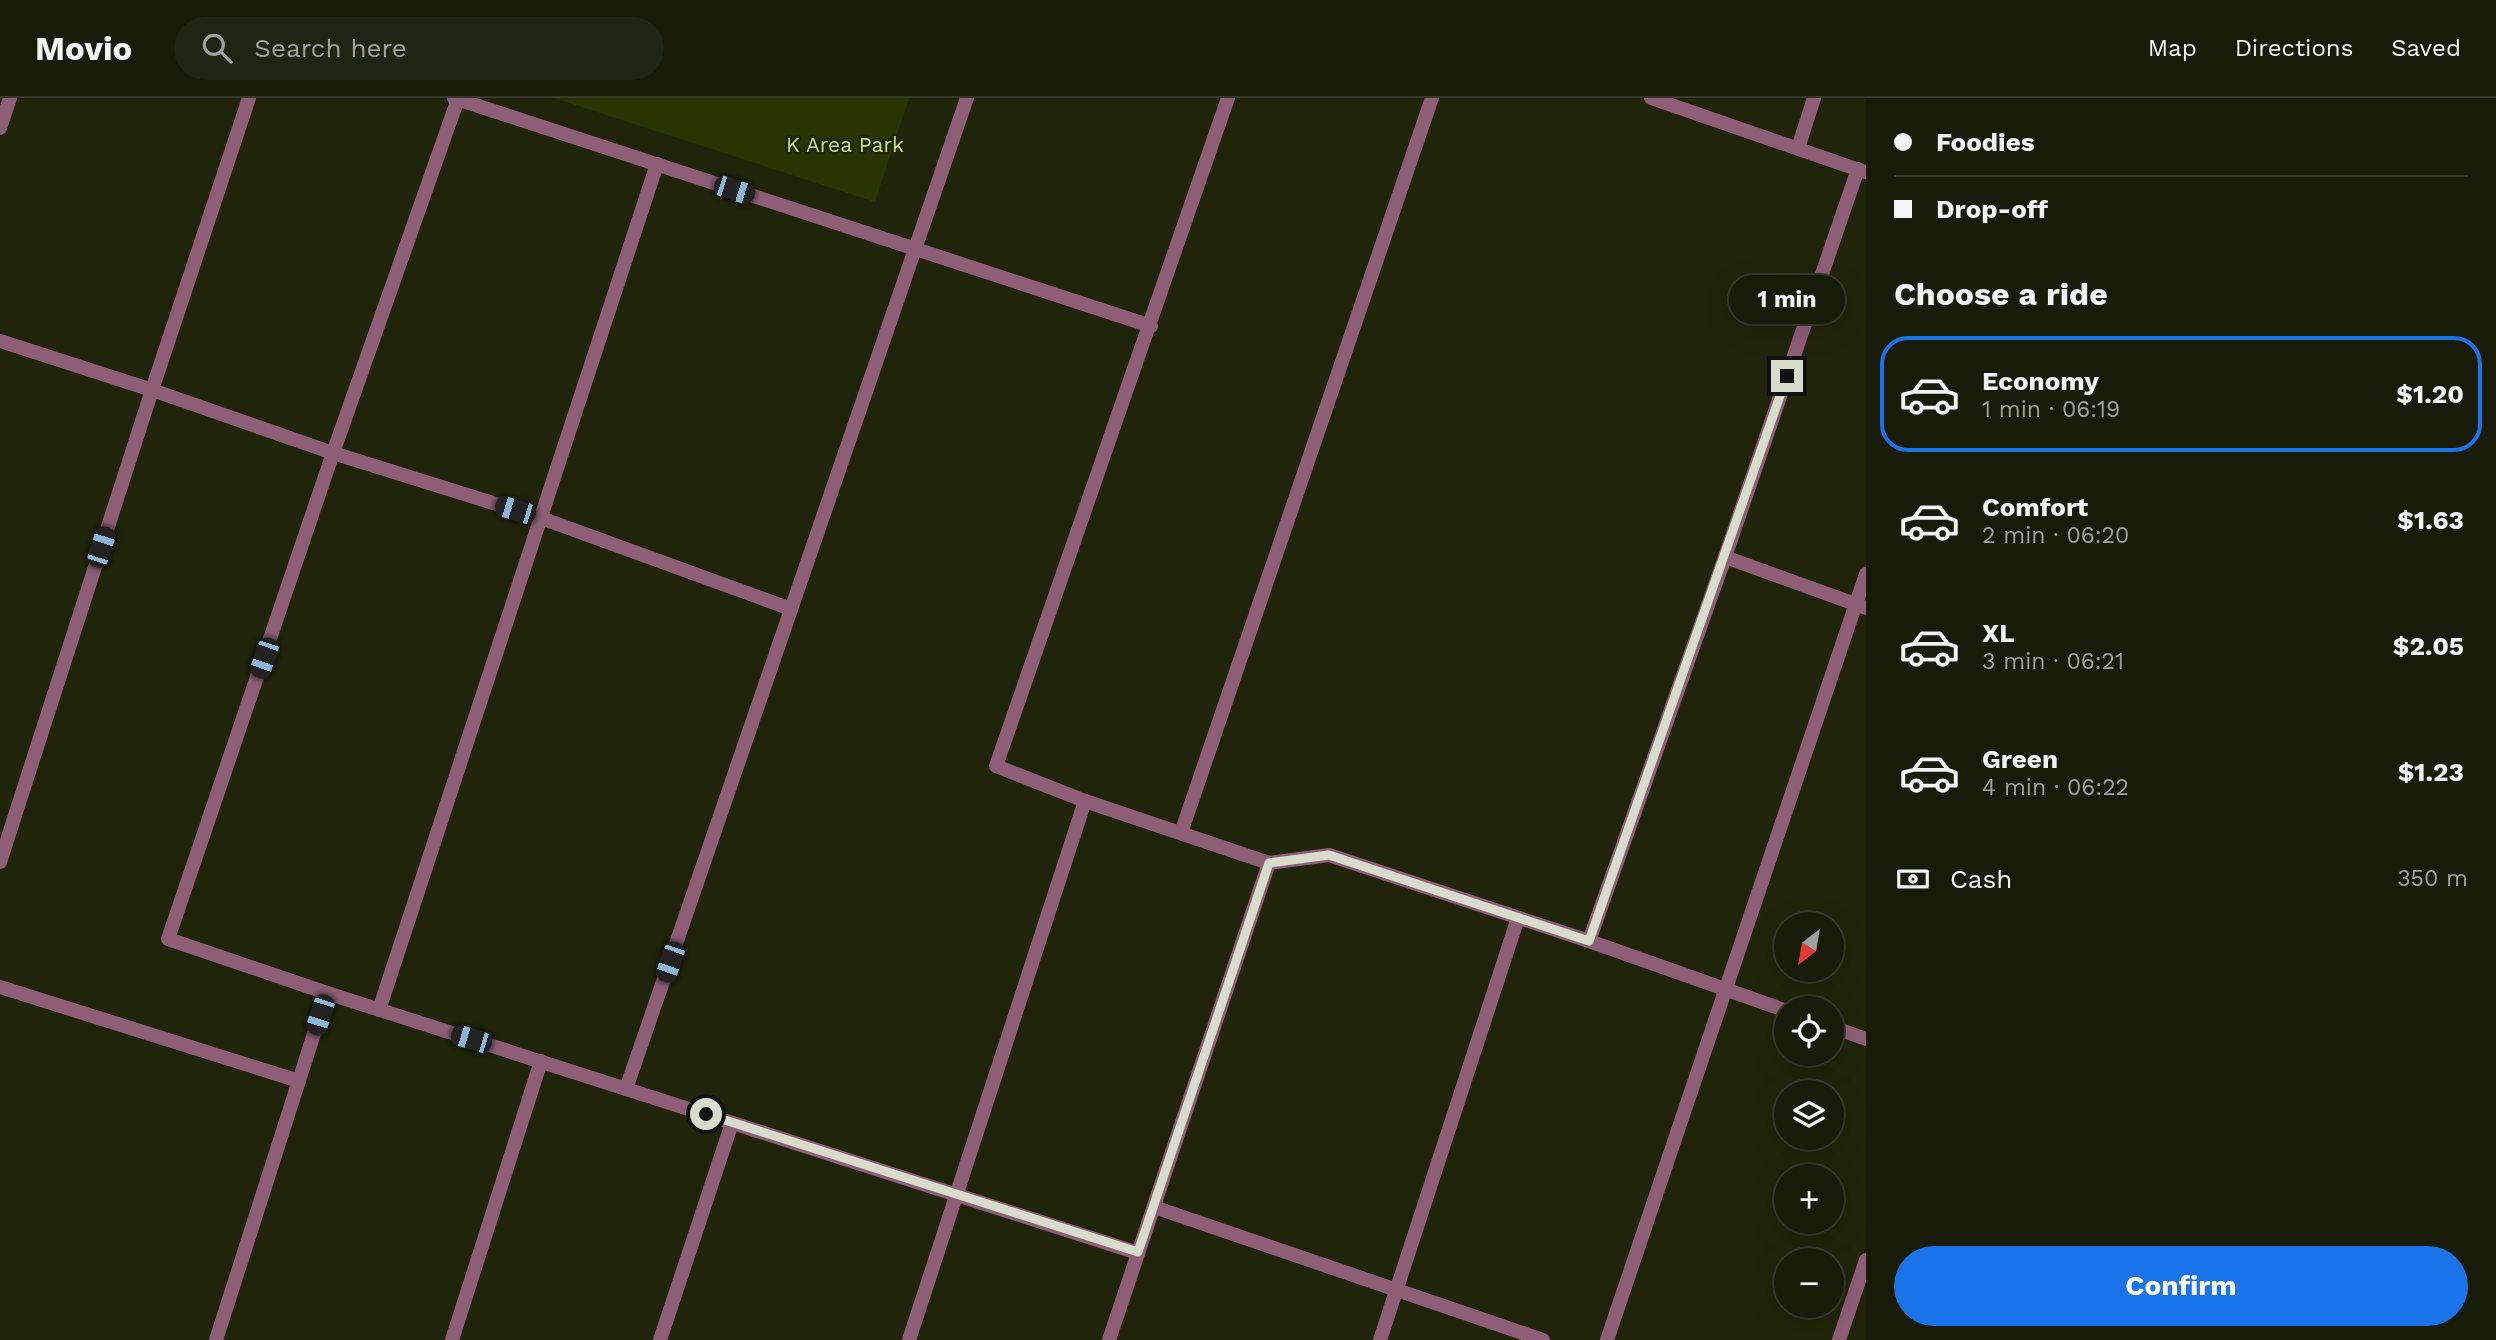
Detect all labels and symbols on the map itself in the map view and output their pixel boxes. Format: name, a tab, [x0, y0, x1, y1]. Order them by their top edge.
park label: K Area Park	[786, 132, 904, 157]
car	[711, 174, 758, 206]
callout: 1 min	[1729, 274, 1845, 324]
route end	[1771, 360, 1803, 392]
car	[492, 494, 539, 526]
car	[85, 524, 118, 570]
car	[248, 635, 281, 681]
north arrow	[1774, 912, 1844, 982]
car	[654, 939, 687, 985]
car	[304, 992, 337, 1038]
car	[448, 1023, 495, 1055]
route start	[690, 1098, 722, 1130]

